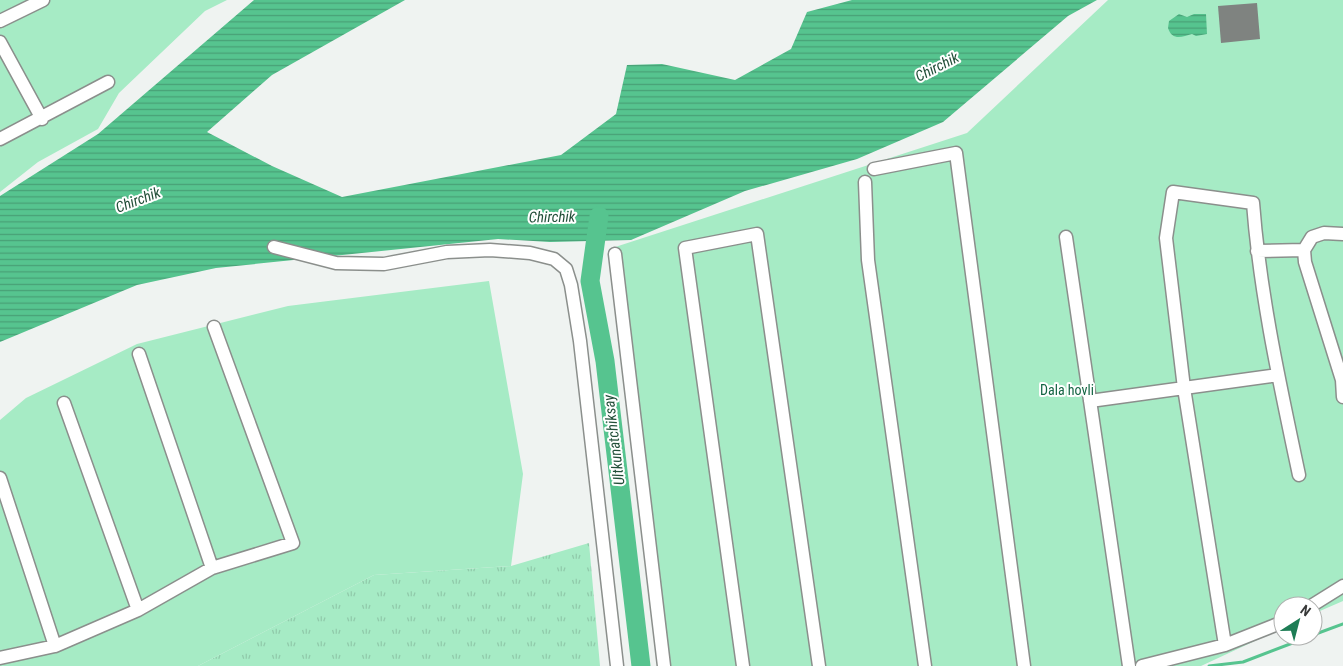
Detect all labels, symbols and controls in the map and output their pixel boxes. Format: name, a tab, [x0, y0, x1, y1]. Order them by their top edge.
water label: Chirchik	[912, 48, 962, 86]
water label: Chirchik	[113, 183, 163, 217]
water label: Chirchik	[529, 208, 576, 226]
park label: Dala hovli	[1040, 382, 1094, 398]
water label: Ultkunatchiksay	[599, 393, 628, 486]
north arrow	[1273, 596, 1323, 646]
text: N	[1297, 601, 1314, 619]

